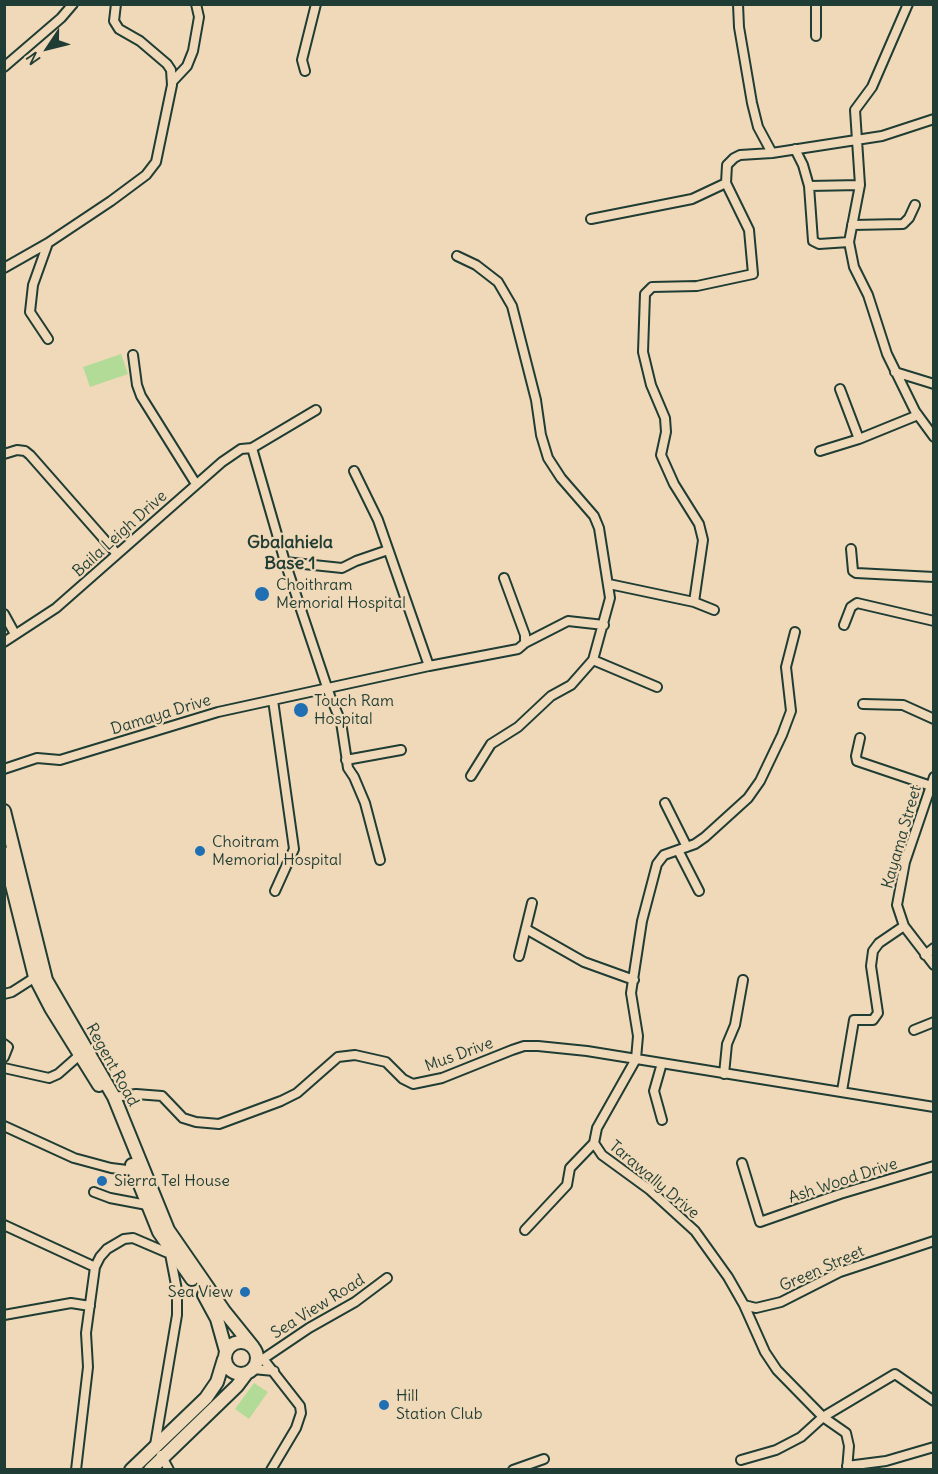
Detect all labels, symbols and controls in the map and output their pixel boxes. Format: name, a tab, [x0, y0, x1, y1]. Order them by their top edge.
north arrow	[18, 18, 78, 78]
text: N	[22, 48, 45, 69]
street label: Baila Leigh Drive	[69, 487, 171, 581]
district label: Gbalahiela Base 1	[247, 532, 333, 574]
place label: Choithram Memorial Hospital	[276, 575, 406, 613]
marker: Choithram Memorial Hospital	[253, 585, 271, 603]
street label: Damaya Drive	[109, 691, 213, 739]
place label: Touch Ram Hospital	[314, 691, 394, 729]
marker: Touch Ram Hospital	[292, 701, 310, 719]
street label: Kayama Street	[878, 783, 926, 891]
place label: Choitram Memorial Hospital	[212, 832, 342, 870]
marker: Choitram Memorial Hospital	[193, 844, 207, 858]
street label: Regent Road	[81, 1020, 143, 1110]
street label: Mus Drive	[422, 1034, 496, 1076]
street label: Tarawally Drive	[605, 1137, 703, 1223]
street label: Ash Wood Drive	[786, 1154, 900, 1208]
place label: Sierra Tel House	[114, 1171, 230, 1191]
marker: Sierra Tel House	[95, 1174, 109, 1188]
street label: Green Street	[777, 1242, 867, 1296]
street label: Sea View Road	[268, 1271, 368, 1343]
place label: Sea View	[168, 1282, 233, 1302]
marker: Sea View	[238, 1285, 252, 1299]
place label: Hill Station Club	[396, 1386, 482, 1424]
marker: Hill Station Club	[377, 1398, 391, 1412]

